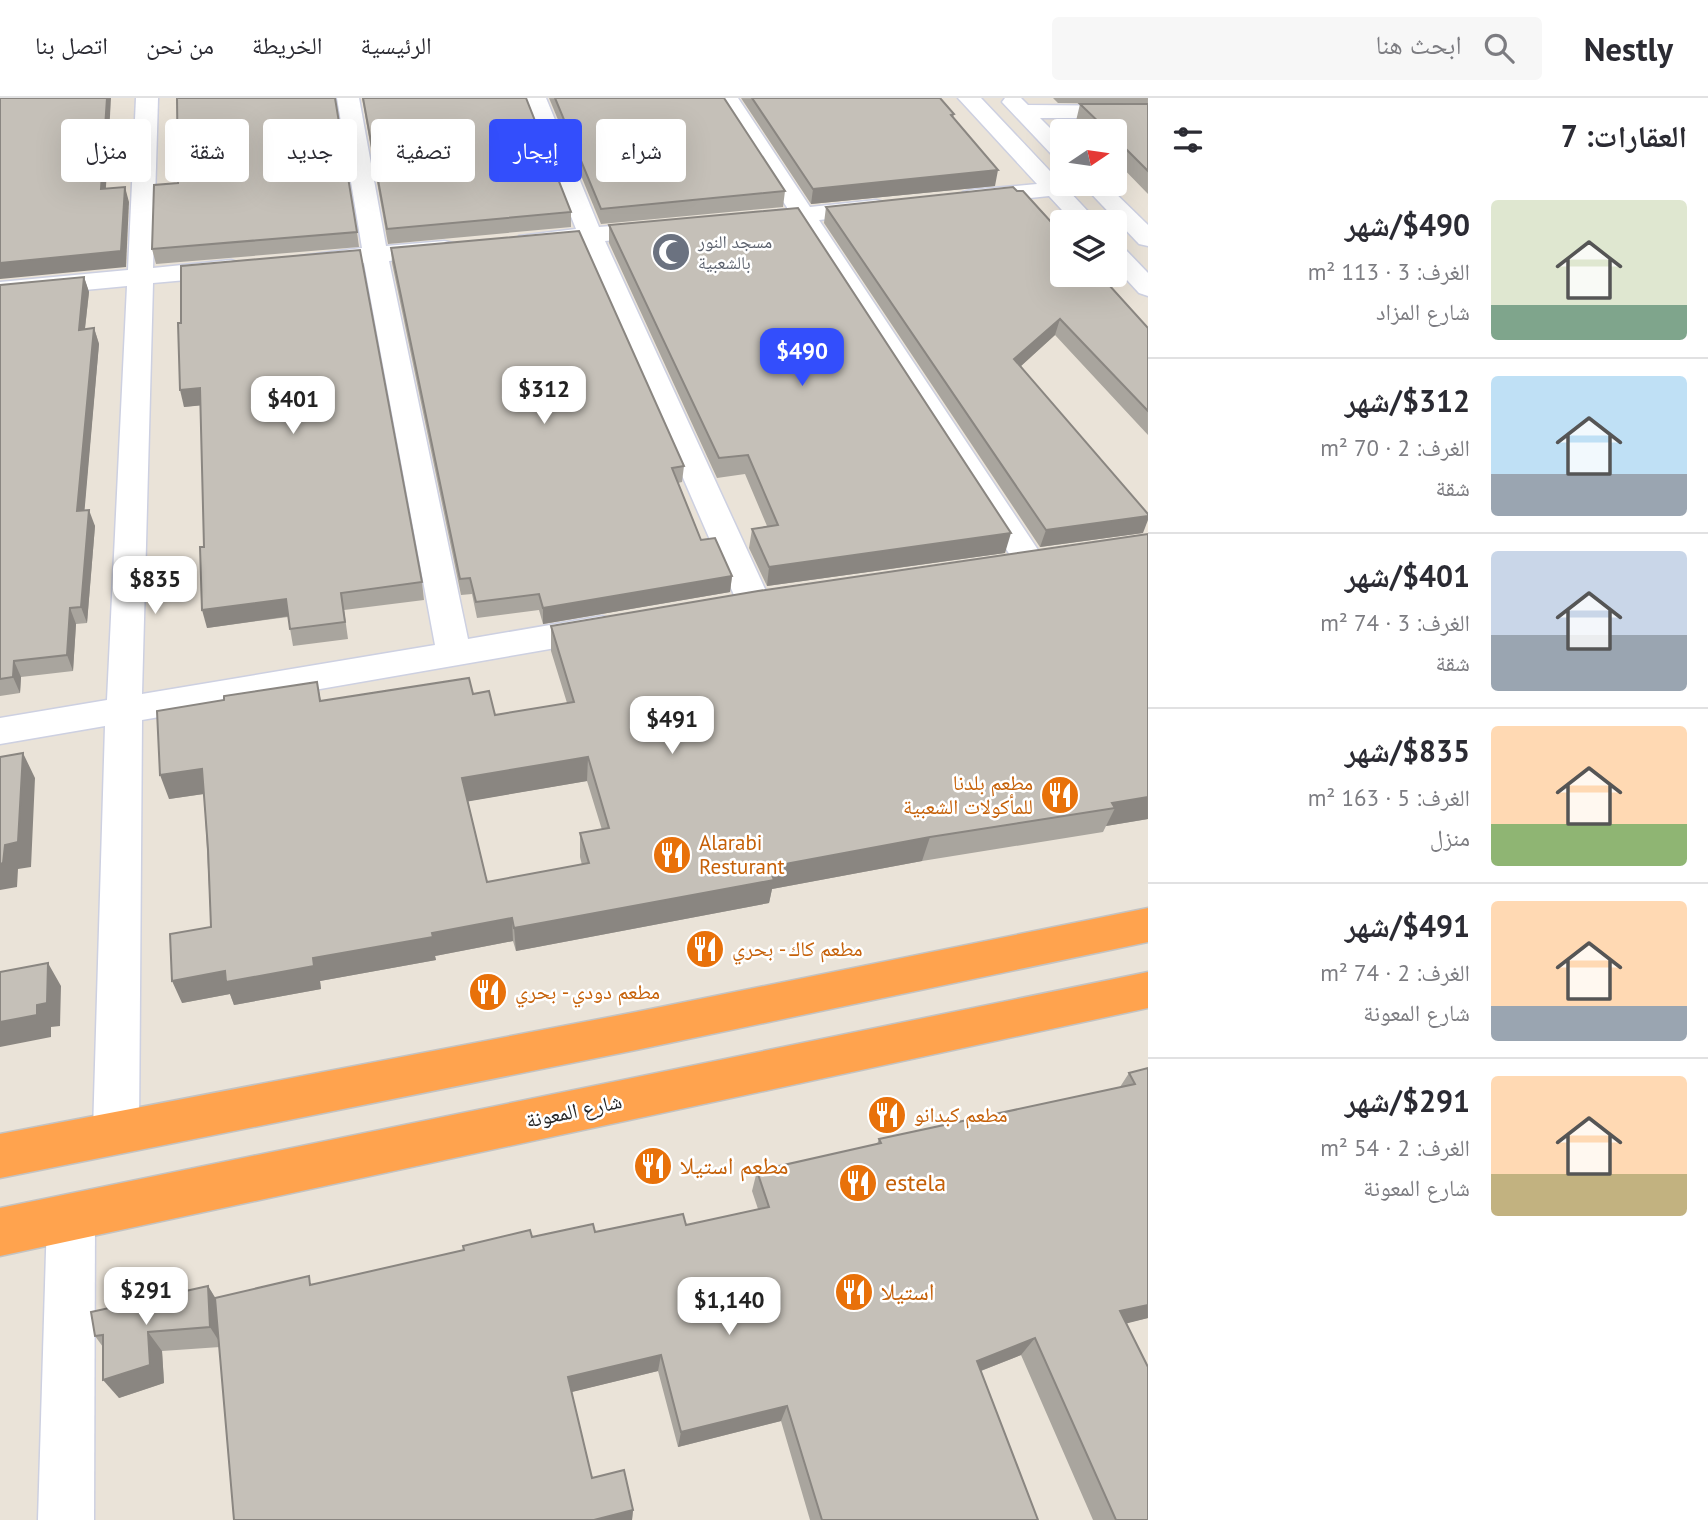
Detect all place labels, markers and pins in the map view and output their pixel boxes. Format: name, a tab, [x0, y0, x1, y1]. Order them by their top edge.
place label: مسجد النور بالشعبية	[697, 230, 772, 274]
mosque icon: مسجد النور بالشعبية	[650, 231, 692, 273]
pin: $490	[761, 328, 843, 388]
pin: $312	[503, 366, 585, 426]
pin: $401	[252, 376, 334, 436]
pin: $835	[114, 556, 196, 616]
pin: $491	[631, 696, 713, 756]
place label: مطعم بلدنا للمأكولات الشعبية	[903, 769, 1033, 820]
restaurant icon: مطعم بلدنا للمأكولات الشعبية	[1039, 774, 1081, 816]
place label: Alarabi Resturant	[699, 829, 785, 880]
restaurant icon: Alarabi Resturant	[651, 834, 693, 876]
restaurant icon: مطعم كاك - بحري	[684, 928, 726, 970]
place label: مطعم كاك - بحري	[732, 935, 863, 965]
restaurant icon: مطعم دودي - بحري	[467, 971, 509, 1013]
place label: مطعم دودي - بحري	[515, 978, 660, 1008]
restaurant icon: مطعم كبدانو	[866, 1094, 908, 1136]
place label: مطعم كبدانو	[914, 1101, 1008, 1129]
restaurant icon: مطعم استيلا	[632, 1145, 674, 1187]
place label: مطعم استيلا	[680, 1150, 788, 1182]
restaurant icon: estela	[837, 1162, 879, 1204]
place label: estela	[885, 1167, 946, 1198]
pin: $291	[105, 1268, 187, 1327]
restaurant icon: استيلا	[833, 1271, 875, 1313]
place label: استيلا	[881, 1276, 934, 1307]
pin: $1,140	[672, 1278, 786, 1337]

